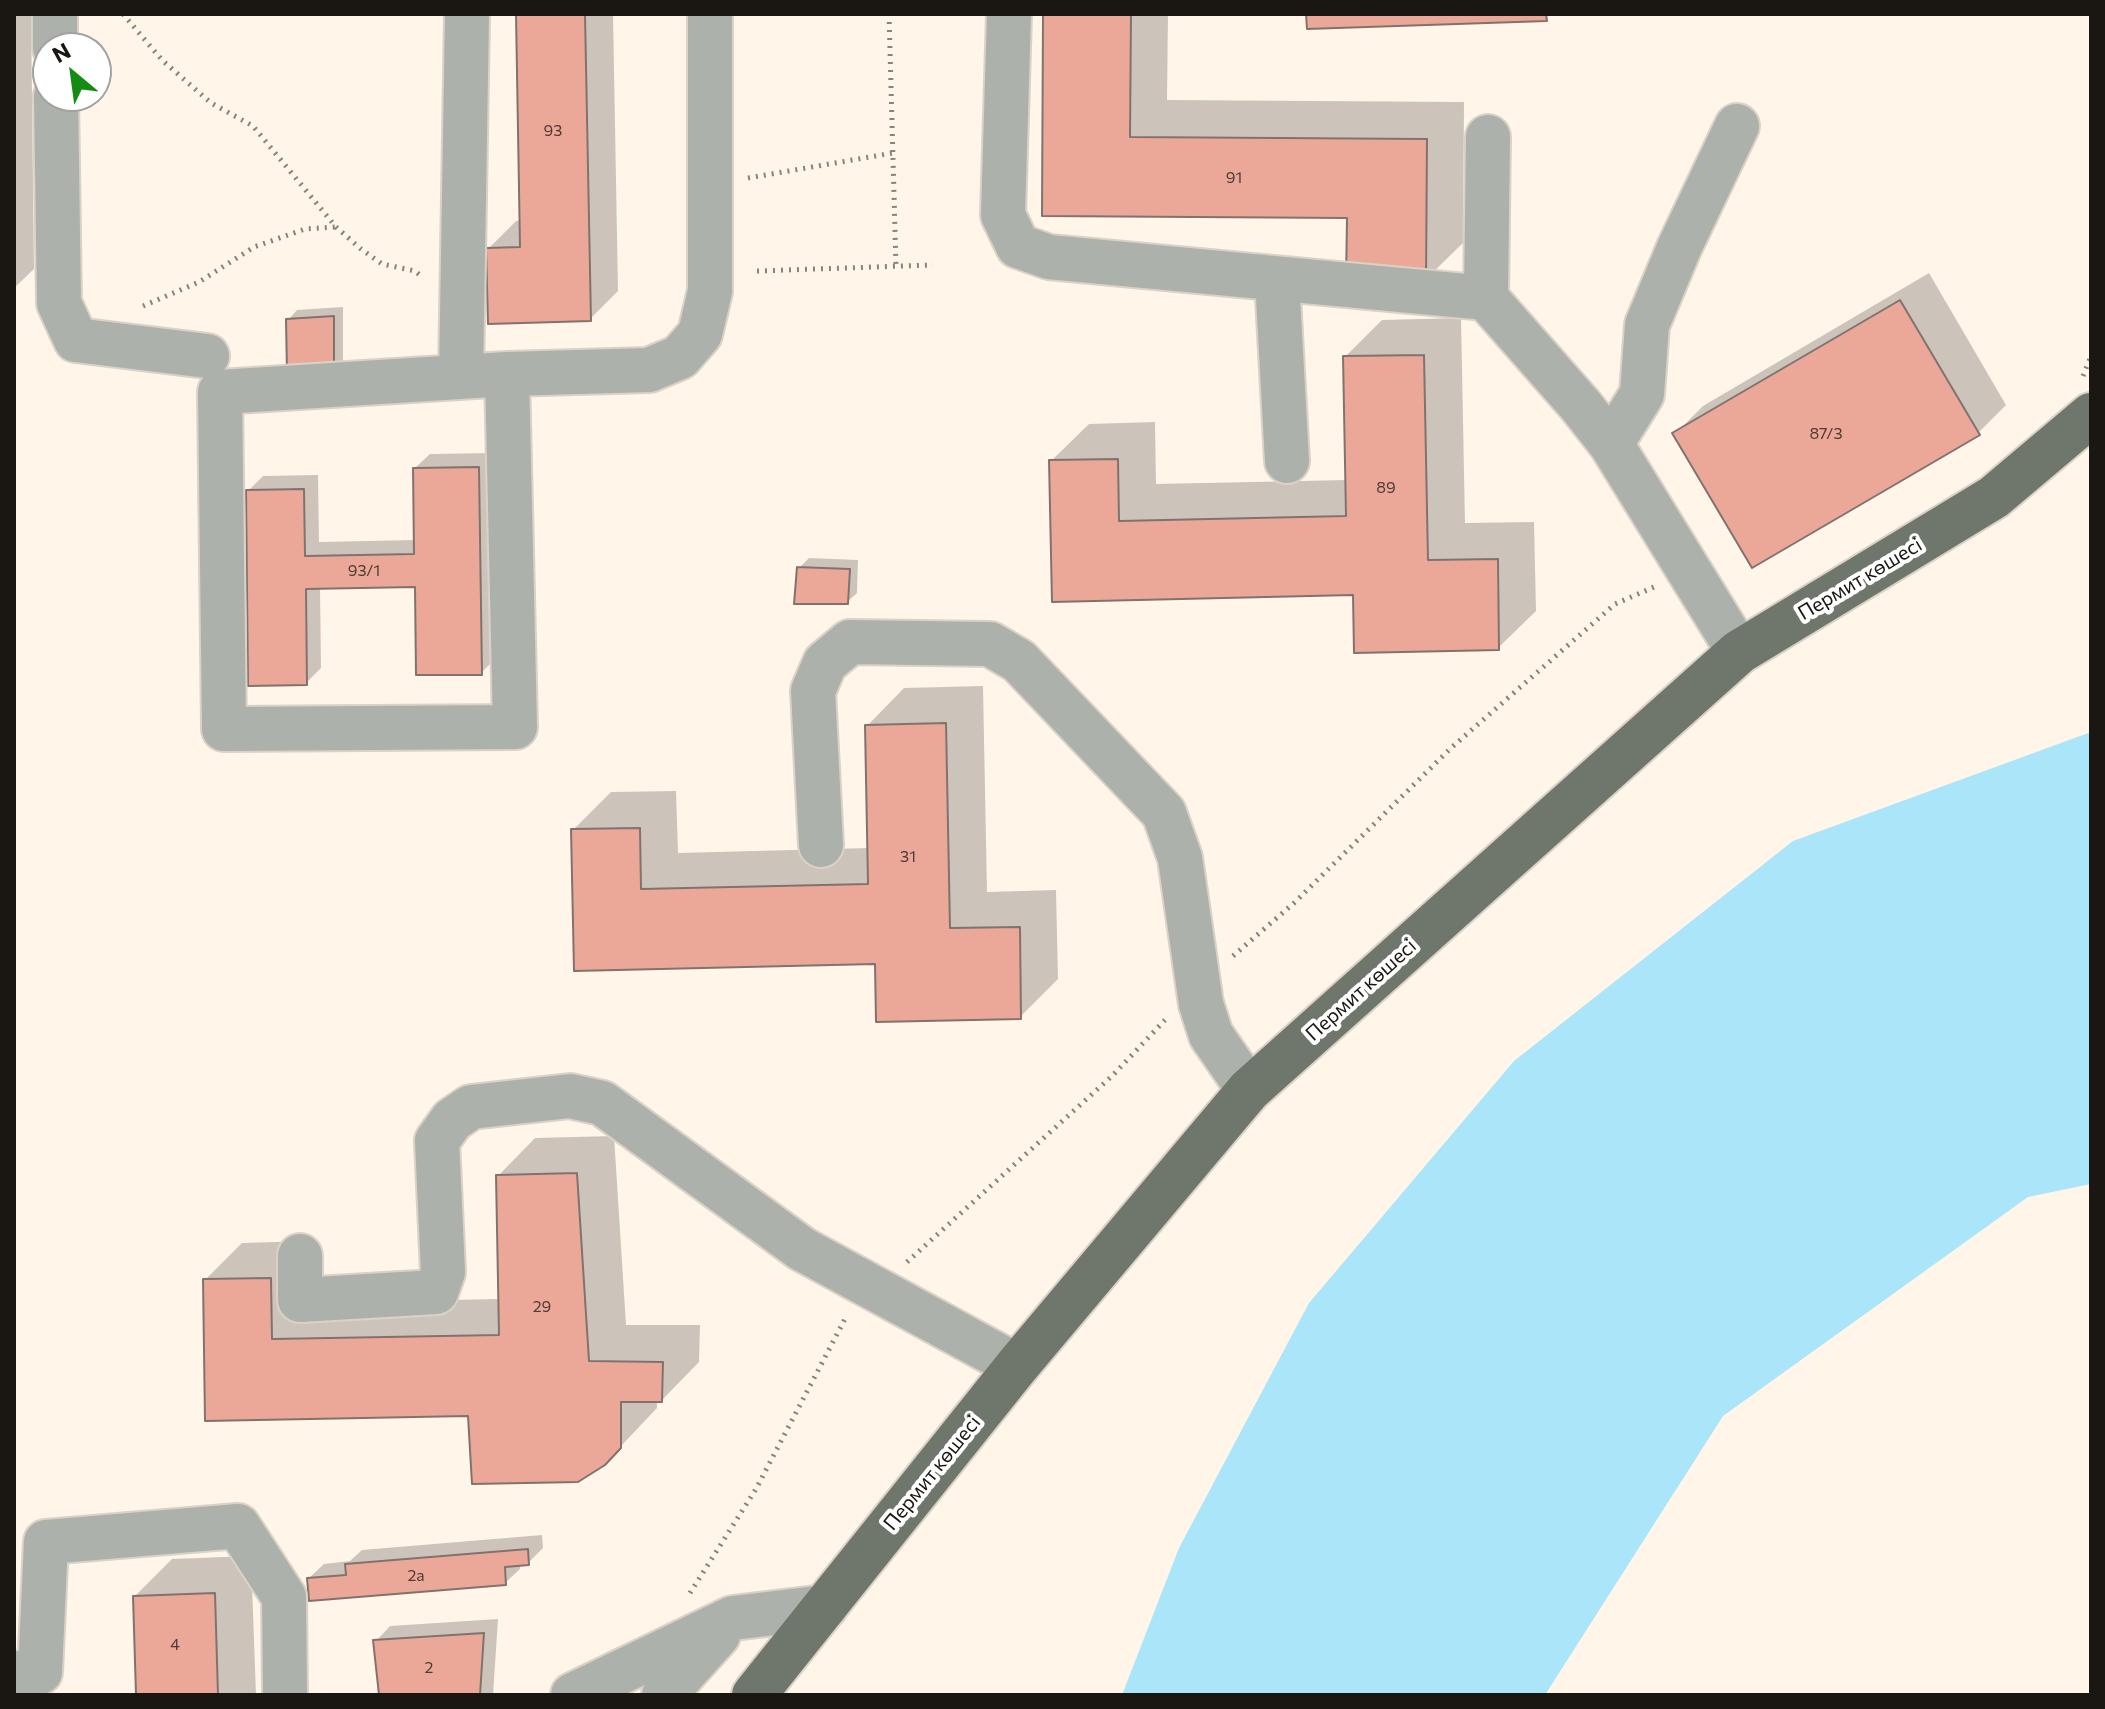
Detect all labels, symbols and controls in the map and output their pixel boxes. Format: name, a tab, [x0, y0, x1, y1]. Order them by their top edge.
north arrow	[32, 32, 112, 112]
text: N	[47, 37, 75, 68]
house number: 93	[544, 121, 562, 141]
house number: 91	[1226, 168, 1242, 188]
house number: 87/3	[1809, 424, 1843, 444]
house number: 89	[1376, 478, 1396, 498]
street label: Пермит көшесі	[1794, 533, 1926, 625]
house number: 93/1	[348, 561, 380, 581]
house number: 31	[900, 847, 916, 867]
street label: Пермит көшесі	[1301, 934, 1421, 1046]
house number: 29	[533, 1297, 551, 1317]
street label: Пермит көшесі	[878, 1411, 986, 1535]
house number: 2a	[407, 1566, 425, 1586]
house number: 4	[170, 1635, 180, 1655]
house number: 2	[425, 1658, 433, 1678]

